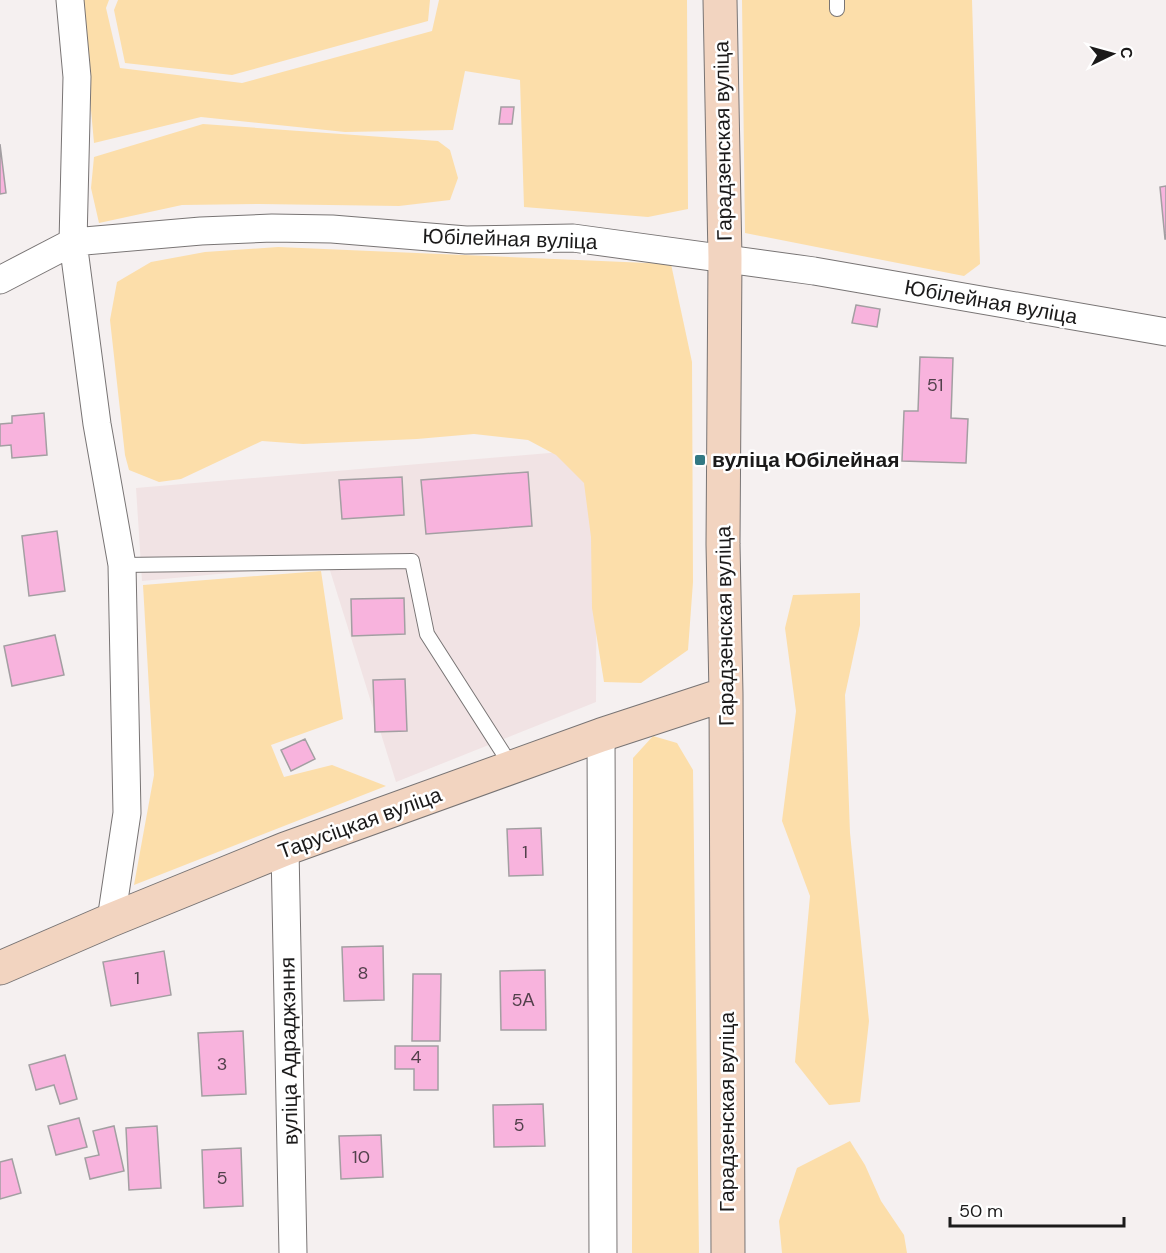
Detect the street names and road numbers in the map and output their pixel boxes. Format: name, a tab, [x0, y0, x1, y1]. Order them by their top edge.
street label: Гарадзенская вуліца	[707, 40, 739, 241]
street label: Юбілейная вуліца	[422, 222, 598, 256]
street label: Юбілейная вуліца	[902, 273, 1080, 331]
street label: Гарадзенская вуліца	[709, 525, 741, 726]
street label: Тарусіцкая вуліца	[274, 780, 446, 866]
street label: вуліца Адраджэння	[273, 957, 305, 1145]
street label: Гарадзенская вуліца	[713, 1012, 741, 1212]

